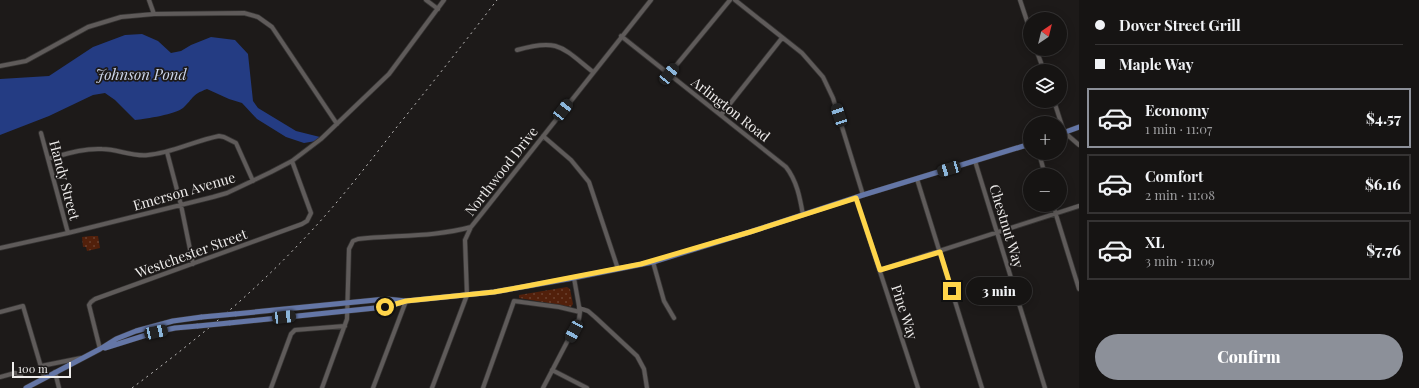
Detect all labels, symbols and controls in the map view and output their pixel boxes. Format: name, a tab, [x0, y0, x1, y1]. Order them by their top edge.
north arrow	[1023, 12, 1067, 56]
map controls	[1023, 12, 1067, 212]
text: Dover Street Grill	[1119, 15, 1241, 35]
text: Maple Way	[1119, 54, 1194, 74]
car	[657, 61, 681, 87]
water label: Johnson Pond	[95, 64, 187, 84]
button: layers	[1023, 64, 1067, 108]
street label: Arlington Road	[687, 72, 774, 146]
car	[551, 97, 575, 123]
icon: car	[1097, 100, 1133, 136]
text: Economy	[1145, 100, 1209, 120]
car	[830, 102, 848, 128]
text: $4.57	[1366, 108, 1401, 128]
button: +	[1023, 116, 1067, 160]
text: 1 min · 11:07	[1145, 120, 1212, 137]
street label: Northwood Drive	[460, 122, 542, 220]
street label: Handy Street	[45, 138, 85, 223]
car	[936, 160, 962, 178]
icon: car	[1097, 166, 1133, 202]
text: Comfort	[1145, 166, 1203, 186]
street label: Emerson Avenue	[131, 167, 237, 215]
button: −	[1023, 168, 1067, 212]
text: $6.16	[1365, 174, 1401, 194]
street label: Chestnut Way	[985, 182, 1029, 270]
text: 2 min · 11:08	[1145, 186, 1215, 203]
street label: Westchester Street	[132, 224, 250, 282]
icon: car	[1097, 232, 1133, 268]
text: XL	[1145, 232, 1165, 252]
text: $7.76	[1366, 240, 1401, 260]
text: 3 min · 11:09	[1145, 252, 1215, 269]
callout: 3 min	[966, 277, 1032, 305]
street label: Pine Way	[887, 282, 923, 342]
route end	[943, 282, 961, 300]
text: 3 min	[982, 282, 1016, 299]
route start	[376, 298, 394, 316]
car	[271, 310, 297, 324]
car	[563, 318, 585, 344]
car	[143, 324, 169, 340]
button: Confirm	[1095, 334, 1403, 380]
scale bar	[12, 360, 71, 379]
text: 100 m	[18, 361, 48, 376]

